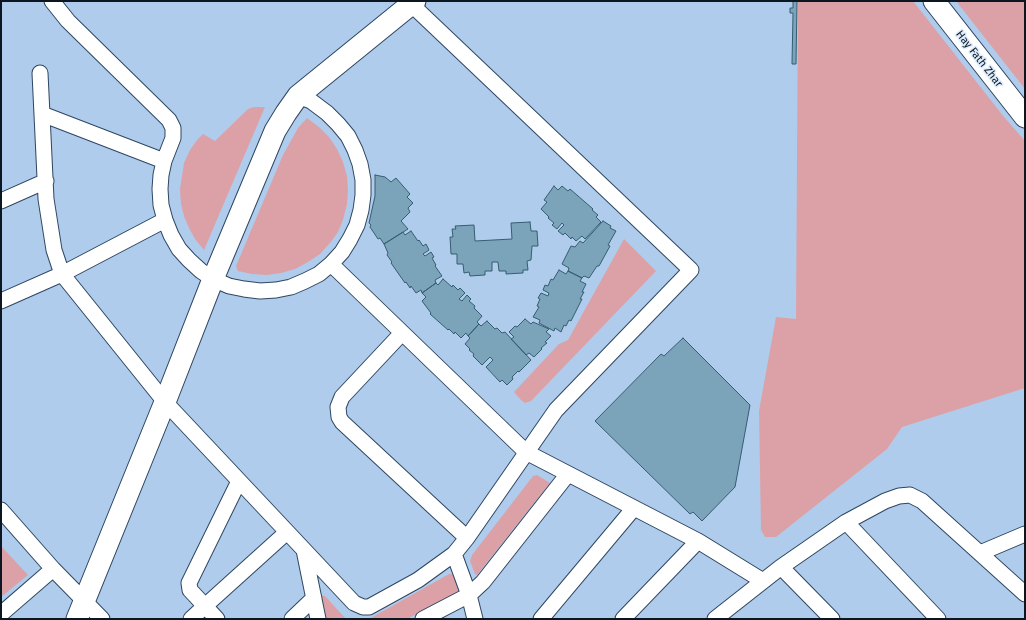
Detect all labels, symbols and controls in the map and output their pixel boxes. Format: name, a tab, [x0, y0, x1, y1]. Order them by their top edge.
street label: Hay Fath Zhar	[953, 28, 1005, 90]

